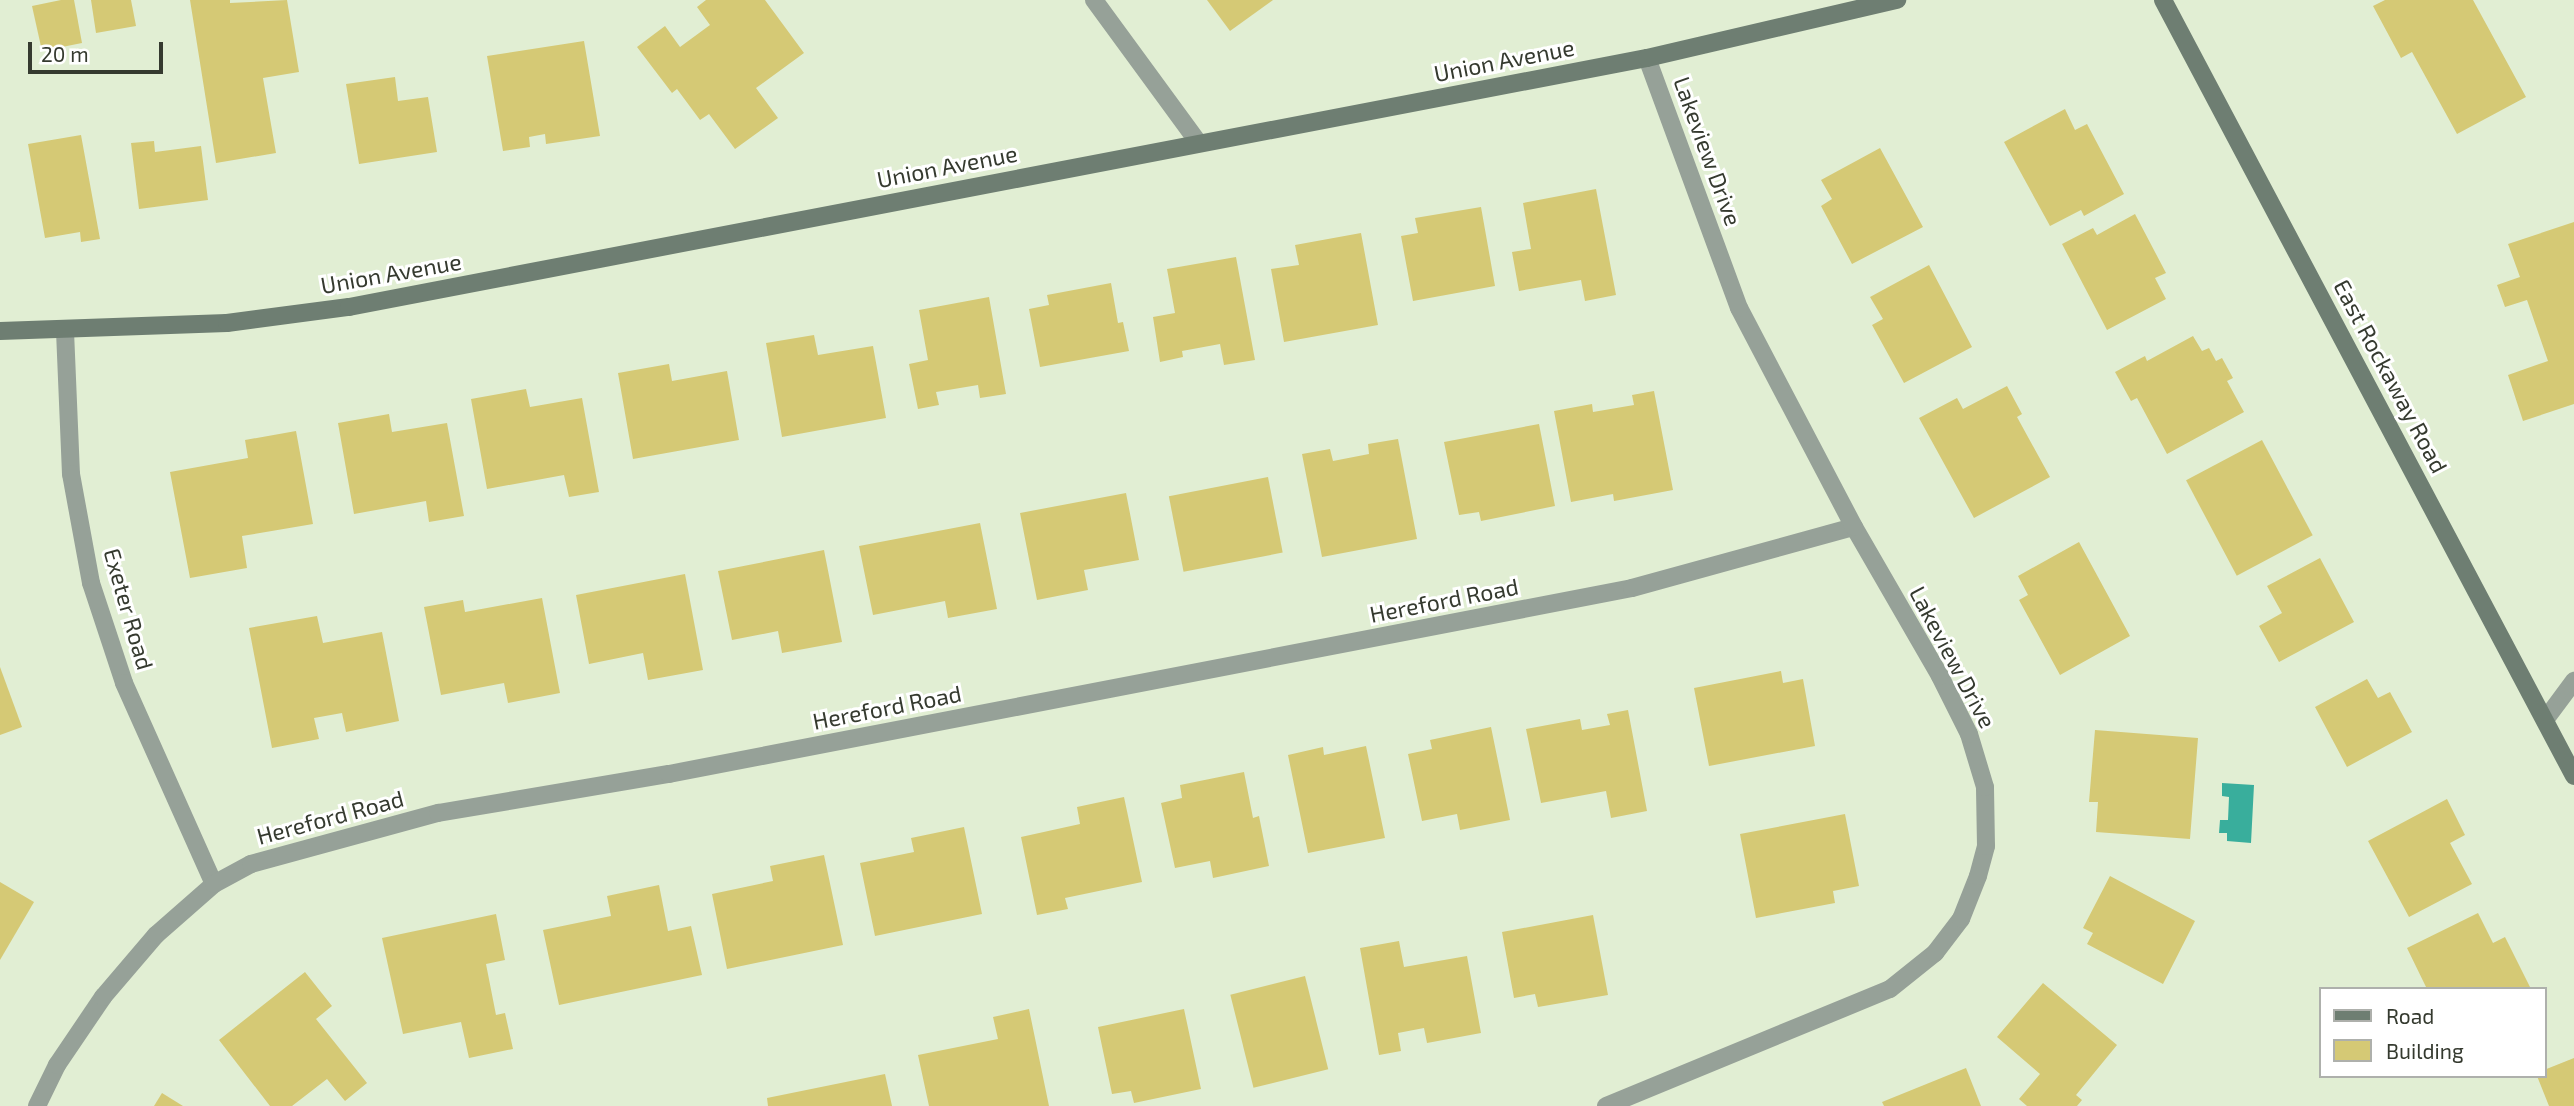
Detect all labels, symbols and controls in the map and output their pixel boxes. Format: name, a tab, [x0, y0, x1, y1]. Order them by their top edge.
scale bar	[32, 28, 166, 72]
street label: Union Avenue	[1431, 33, 1577, 87]
text: 20 m	[41, 41, 89, 66]
street label: Lakeview Drive	[1668, 73, 1748, 229]
street label: Union Avenue	[874, 139, 1020, 193]
street label: Union Avenue	[318, 247, 464, 299]
street label: East Rockaway Road	[2328, 274, 2454, 478]
street label: Exeter Road	[98, 545, 160, 673]
street label: Hereford Road	[1367, 572, 1521, 628]
street label: Lakeview Drive	[1904, 581, 2002, 733]
street label: Hereford Road	[810, 679, 964, 735]
street label: Hereford Road	[254, 784, 406, 850]
legend	[2318, 987, 2546, 1078]
text: Road	[2386, 1003, 2434, 1028]
text: Building	[2386, 1038, 2464, 1063]

